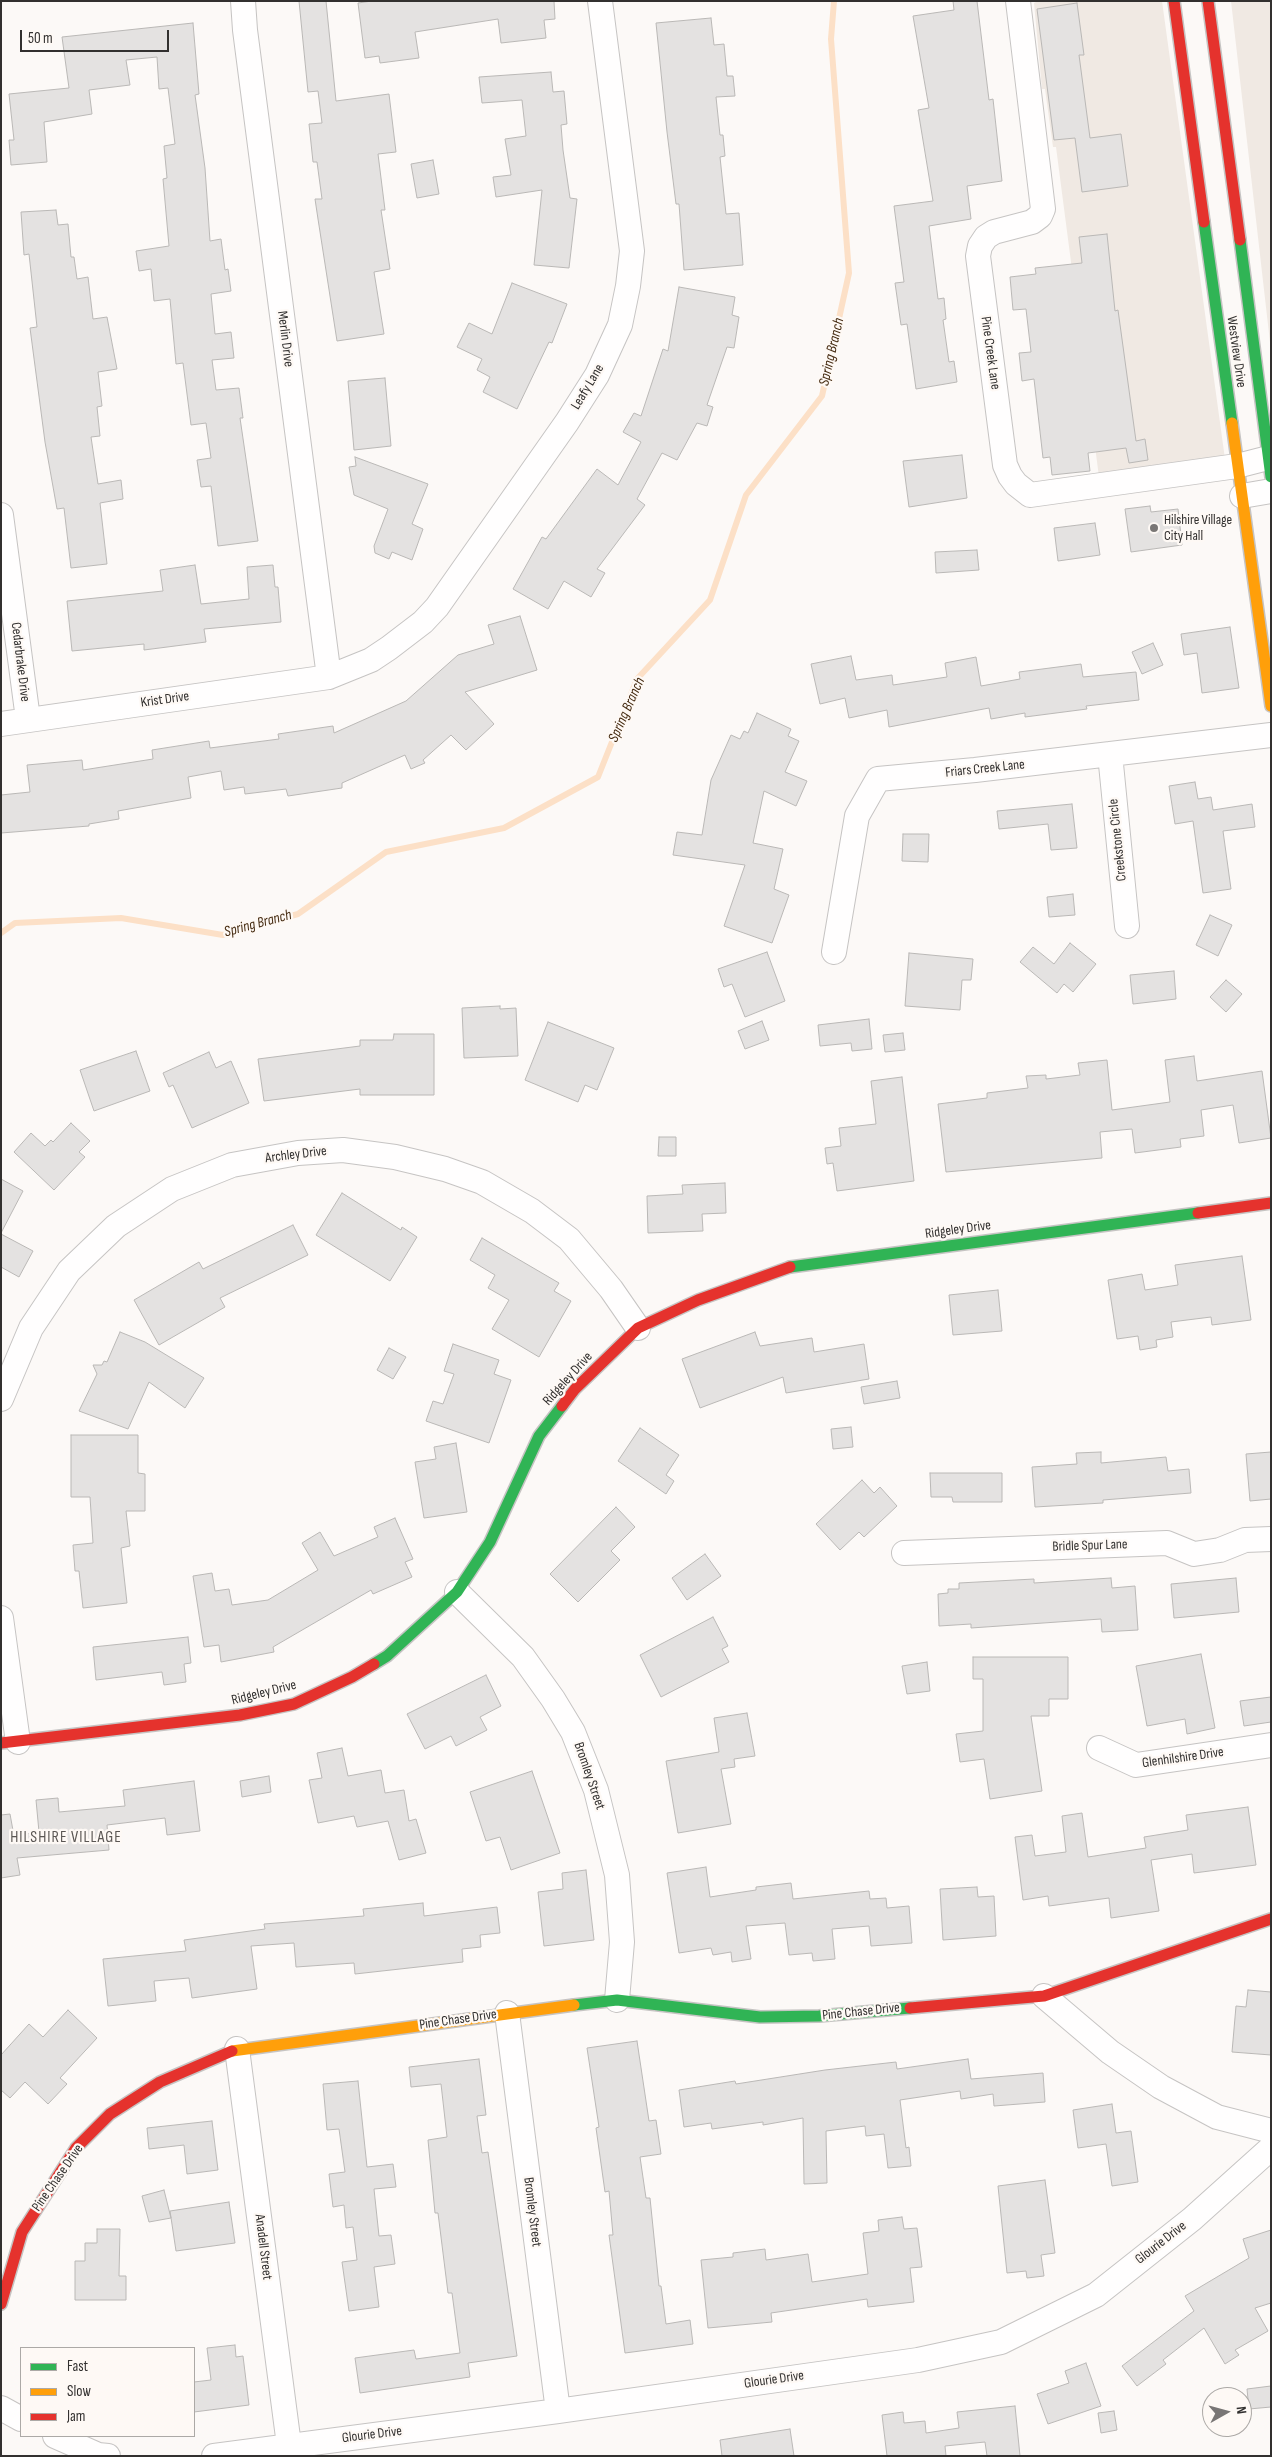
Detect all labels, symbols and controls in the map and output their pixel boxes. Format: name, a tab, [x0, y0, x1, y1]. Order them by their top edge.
scale bar	[22, 20, 171, 52]
text: 50 m	[28, 29, 53, 48]
street label: Merlin Drive	[273, 310, 297, 368]
street label: Pine Creek Lane	[977, 315, 1003, 391]
street label: Westview Drive	[1223, 315, 1249, 389]
water label: Spring Branch	[815, 316, 849, 388]
street label: Leafy Lane	[568, 361, 608, 413]
place label: Hilshire Village City Hall	[1164, 512, 1232, 544]
marker: Hilshire Village City Hall	[1148, 522, 1160, 534]
street label: Cedarbrake Drive	[7, 621, 33, 703]
water label: Spring Branch	[605, 675, 649, 745]
street label: Krist Drive	[140, 688, 190, 712]
street label: Friars Creek Lane	[944, 756, 1026, 782]
street label: Creekstone Circle	[1105, 798, 1131, 882]
water label: Spring Branch	[222, 906, 294, 942]
street label: Archley Drive	[264, 1143, 328, 1167]
street label: Ridgeley Drive	[924, 1217, 992, 1243]
street label: Ridgeley Drive	[540, 1349, 596, 1409]
street label: Bridle Spur Lane	[1052, 1536, 1128, 1556]
street label: Ridgeley Drive	[230, 1677, 298, 1709]
street label: Bromley Street	[570, 1740, 608, 1812]
street label: Glenhilshire Drive	[1141, 1744, 1225, 1772]
district label: HILSHIRE VILLAGE	[8, 1828, 124, 1848]
street label: Pine Chase Drive	[821, 2000, 901, 2024]
street label: Pine Chase Drive	[418, 2006, 498, 2034]
street label: Pine Chase Drive	[29, 2141, 87, 2215]
street label: Bromley Street	[519, 2176, 545, 2248]
street label: Anadell Street	[251, 2213, 275, 2281]
street label: Glourie Drive	[1132, 2218, 1190, 2268]
legend	[20, 2347, 195, 2437]
text: Fast	[67, 2357, 88, 2376]
street label: Glourie Drive	[743, 2367, 805, 2393]
text: Slow	[67, 2382, 91, 2401]
north arrow	[1202, 2387, 1252, 2437]
text: N	[1232, 2405, 1250, 2415]
text: Jam	[67, 2407, 85, 2426]
street label: Glourie Drive	[341, 2423, 403, 2447]

